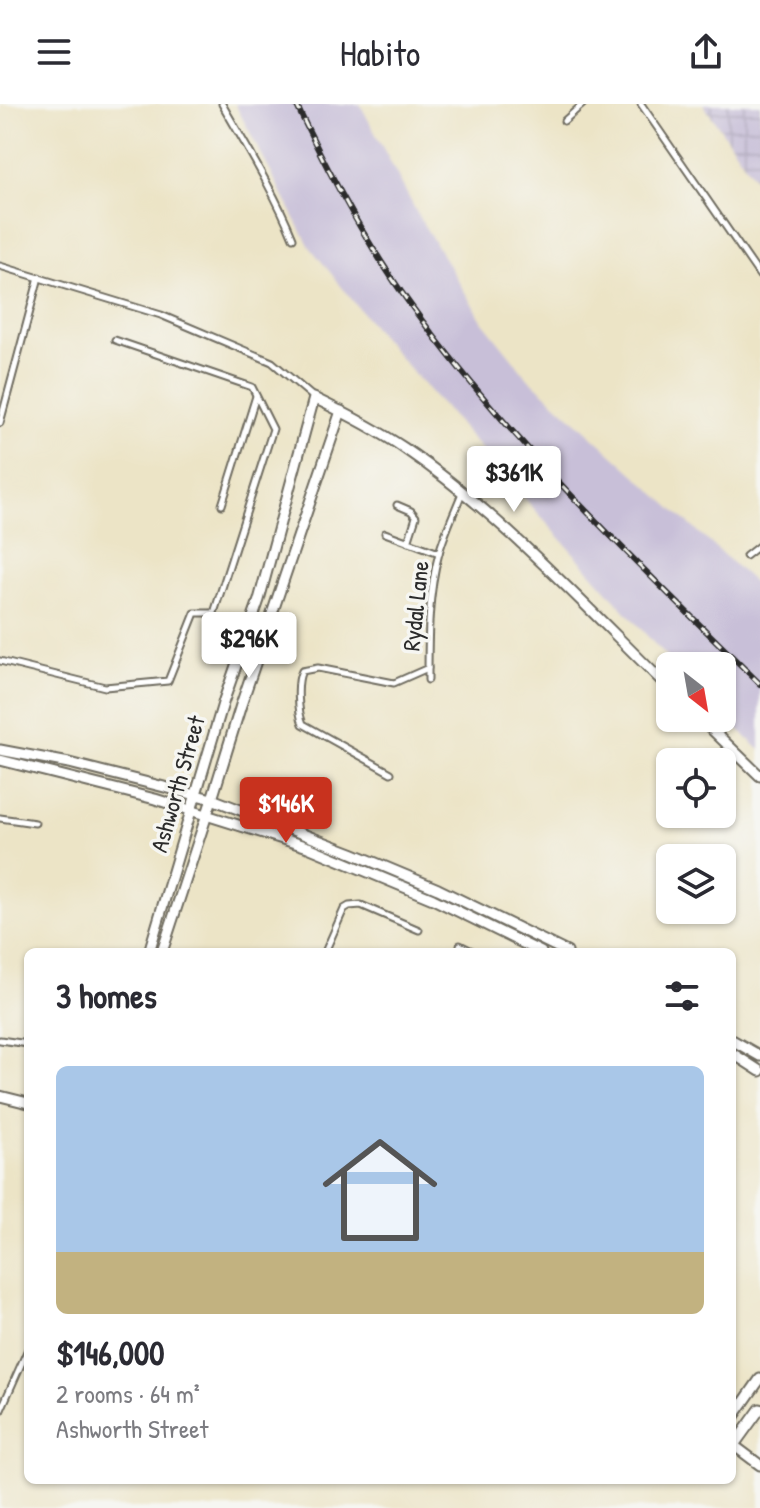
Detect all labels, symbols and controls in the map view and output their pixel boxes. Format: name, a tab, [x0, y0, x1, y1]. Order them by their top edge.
text: Habito	[340, 28, 420, 77]
icon: menu	[32, 30, 76, 74]
icon: share	[684, 30, 728, 74]
pin: $361K	[458, 446, 570, 514]
text: $361K	[485, 454, 543, 489]
street label: Rydal Lane	[394, 559, 436, 653]
pin: $296K	[193, 612, 305, 680]
text: $296K	[220, 620, 278, 655]
north arrow	[656, 652, 736, 732]
map controls	[656, 652, 736, 924]
street label: Ashworth Street	[142, 711, 212, 856]
button: locate	[656, 748, 736, 828]
pin: $146K	[230, 777, 342, 845]
text: $146K	[258, 785, 314, 820]
button: layers	[656, 844, 736, 924]
text: 3 homes	[56, 973, 157, 1019]
icon: filters	[660, 974, 704, 1018]
icon: home	[308, 1118, 452, 1262]
text: $146,000	[56, 1330, 164, 1376]
text: 2 rooms · 64 m²	[56, 1376, 200, 1411]
text: Ashworth Street	[56, 1411, 209, 1446]

